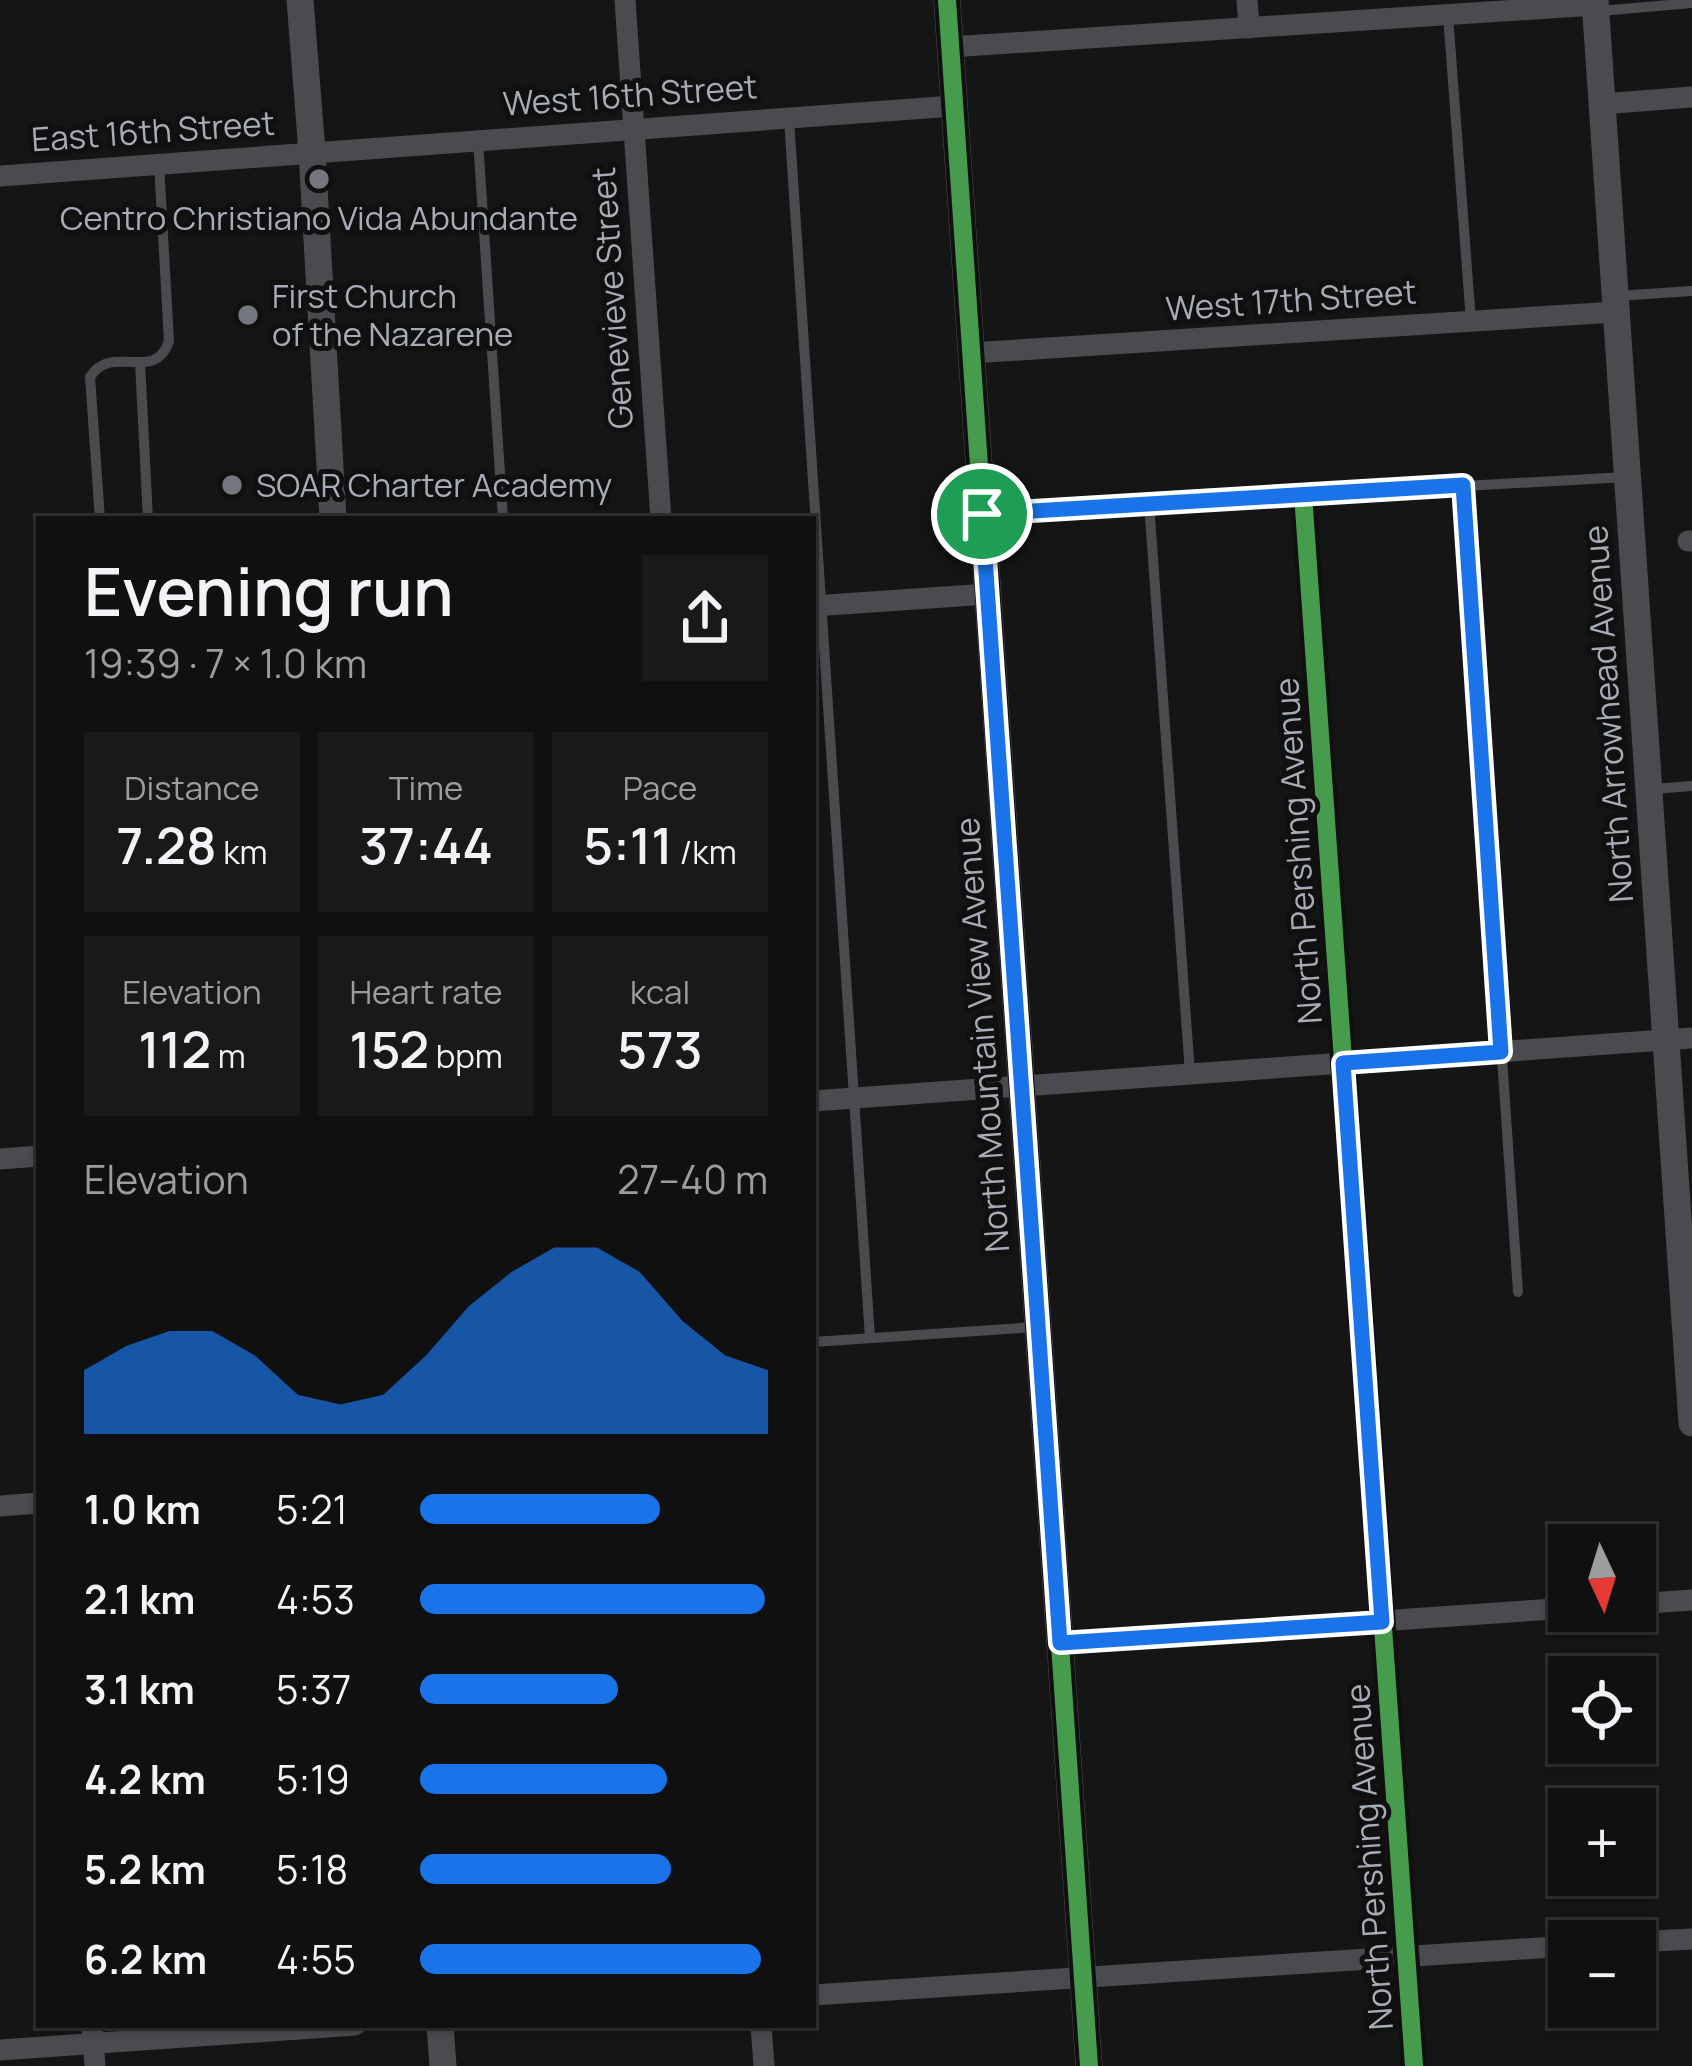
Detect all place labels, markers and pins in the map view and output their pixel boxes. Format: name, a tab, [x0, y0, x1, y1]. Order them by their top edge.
marker: Centro Christiano Vida Abundante	[306, 166, 332, 192]
place label: Centro Christiano Vida Abundante	[60, 195, 578, 240]
place label: First Church of the Nazarene	[272, 273, 513, 356]
marker: First Church of the Nazarene	[235, 302, 261, 328]
place label: SOAR Charter Academy	[256, 462, 612, 507]
pin	[931, 463, 1033, 565]
marker: SOAR Charter Academy	[219, 472, 245, 498]

